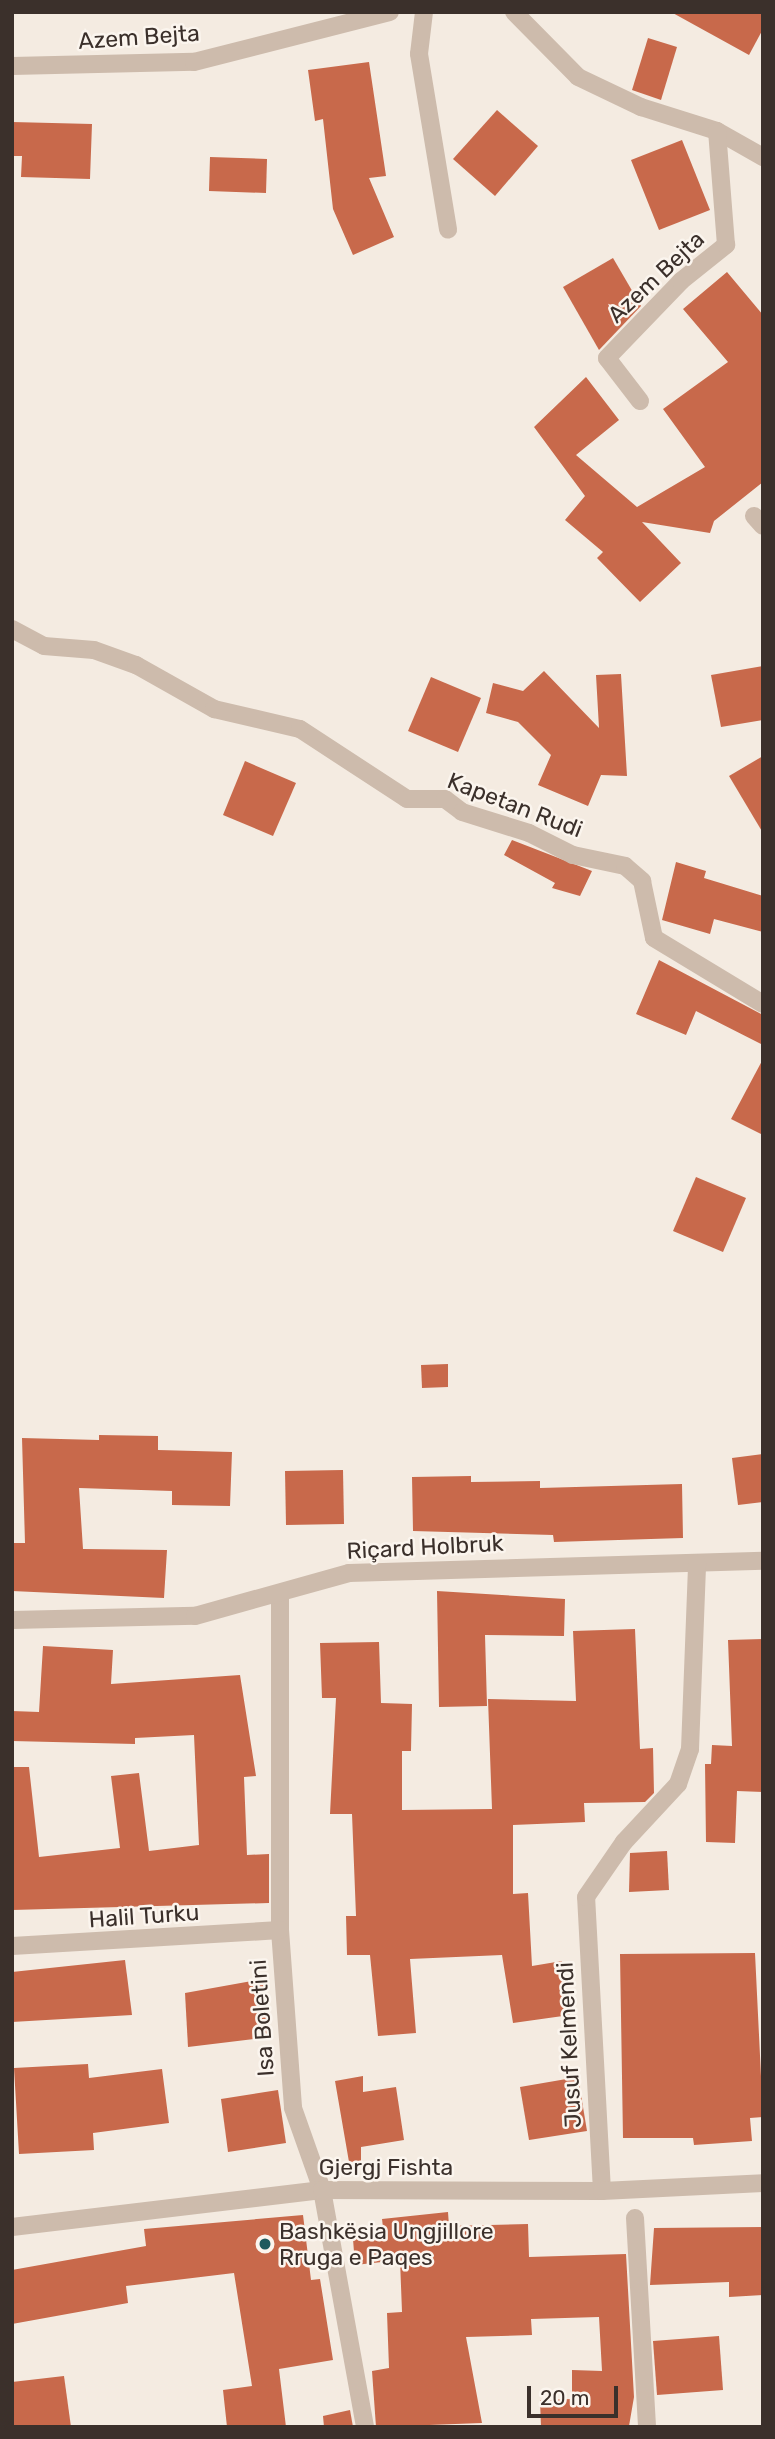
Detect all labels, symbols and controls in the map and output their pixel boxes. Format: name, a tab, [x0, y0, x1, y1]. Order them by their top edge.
street label: Azem Bejta	[77, 19, 201, 55]
street label: Azem Bejta	[602, 225, 710, 329]
street label: Kapetan Rudi	[444, 767, 586, 843]
street label: Riçard Holbruk	[346, 1529, 504, 1565]
street label: Halil Turku	[88, 1898, 200, 1934]
street label: Isa Boletini	[244, 1958, 280, 2078]
street label: Jusuf Kelmendi	[551, 1961, 587, 2129]
street label: Gjergj Fishta	[319, 2153, 453, 2181]
place label: Bashkësia Ungjillore Rruga e Paqes	[279, 2217, 494, 2271]
marker: Bashkësia Ungjillore Rruga e Paqes	[257, 2236, 273, 2252]
scale bar	[530, 2372, 621, 2416]
text: 20 m	[540, 2385, 589, 2410]

